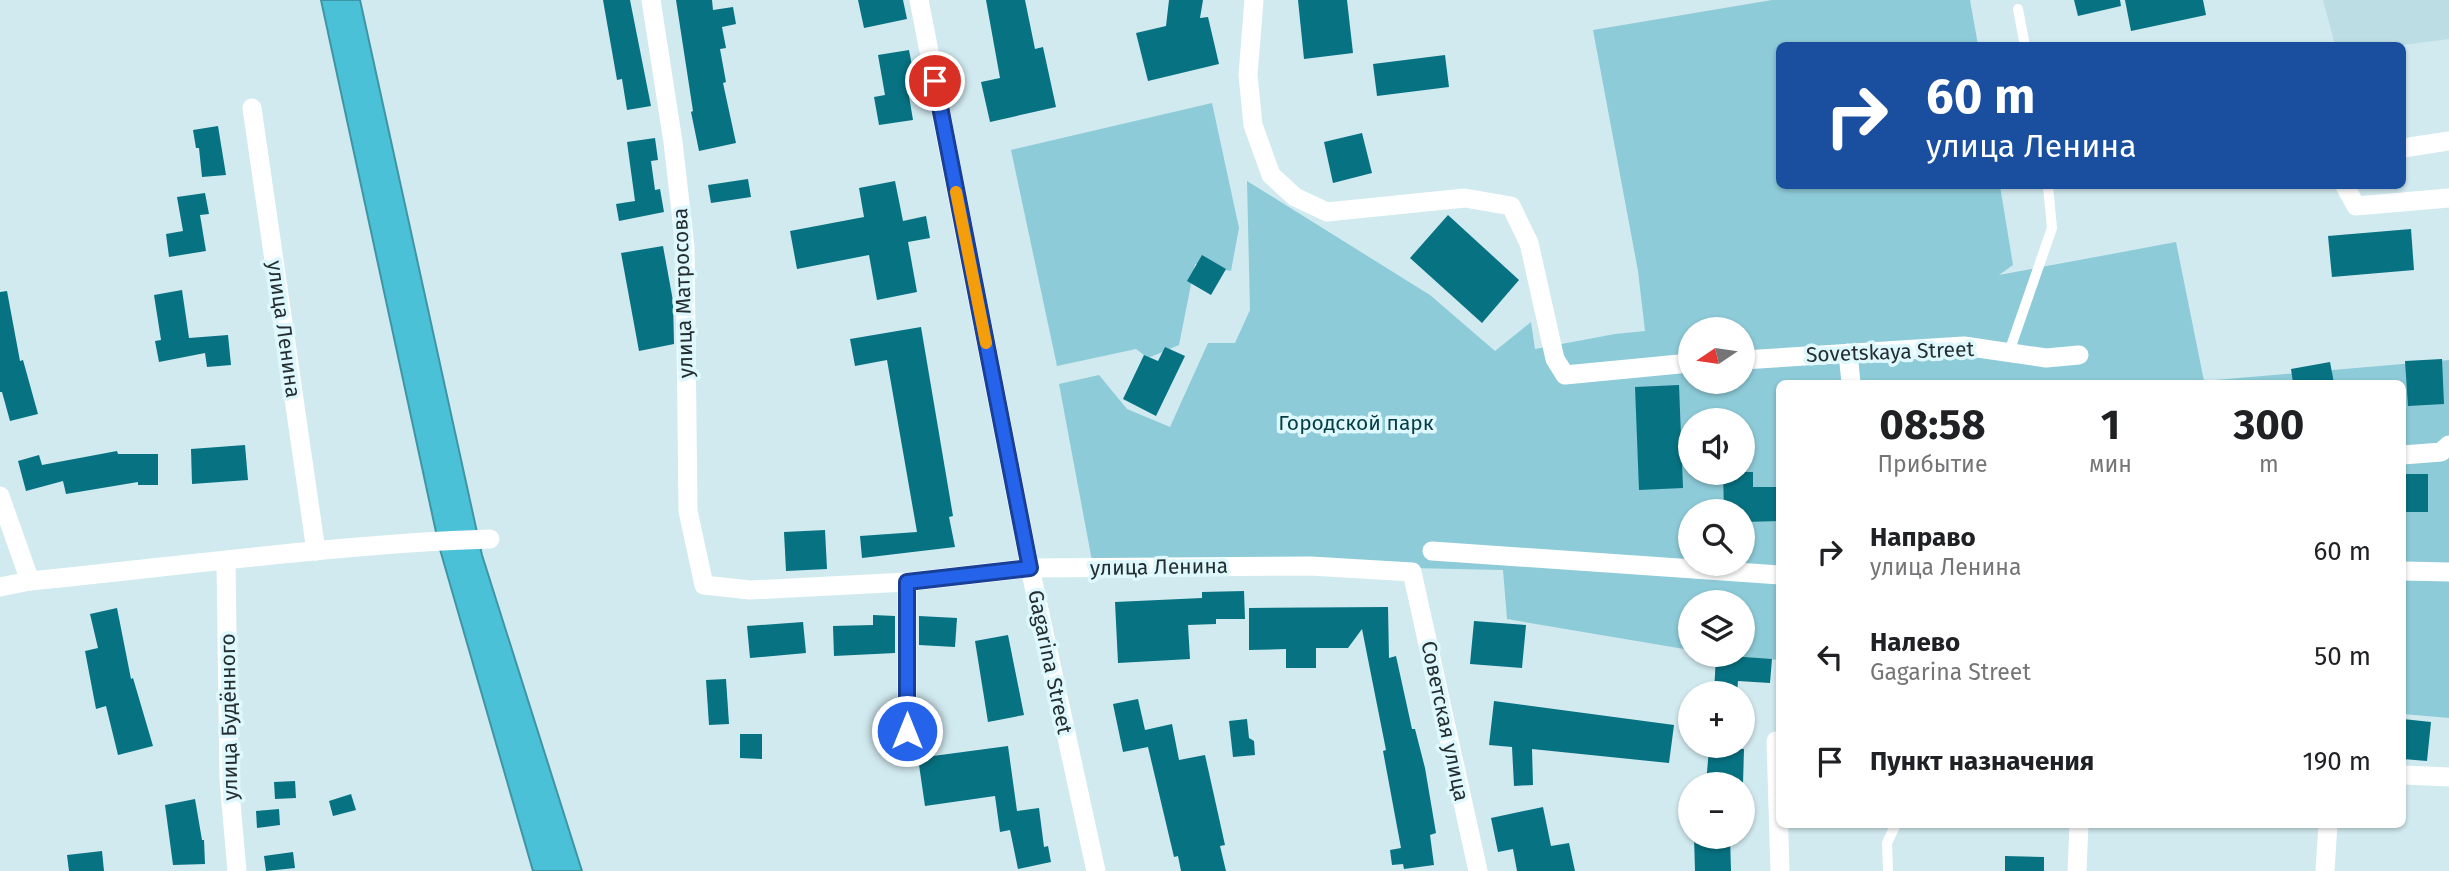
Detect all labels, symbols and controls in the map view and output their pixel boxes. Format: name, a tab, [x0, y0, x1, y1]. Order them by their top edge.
pin	[905, 51, 965, 111]
icon: arrive	[916, 62, 954, 100]
text: 60 m	[1926, 67, 2035, 126]
icon: right	[1811, 70, 1902, 161]
text: улица Ленина	[1926, 127, 2137, 165]
street label: улица Матросова	[667, 207, 699, 379]
street label: улица Ленина	[262, 259, 306, 399]
north arrow	[1678, 317, 1755, 394]
map controls	[1678, 317, 1755, 849]
street label: Sovetskaya Street	[1805, 336, 1975, 368]
text: 08:58	[1879, 400, 1986, 450]
text: 1	[2101, 400, 2120, 450]
text: 300	[2233, 400, 2304, 450]
button: sound	[1678, 408, 1755, 485]
park label: Городской парк	[1278, 410, 1434, 436]
text: Прибытие	[1878, 450, 1987, 478]
text: мин	[2089, 450, 2132, 478]
text: m	[2259, 450, 2279, 478]
button: search	[1678, 499, 1755, 576]
text: Направо	[1870, 522, 1976, 553]
icon: right	[1811, 533, 1849, 571]
text: 60 m	[2313, 536, 2371, 567]
street label: улица Ленина	[1090, 553, 1228, 581]
text: улица Ленина	[1870, 553, 2021, 581]
street label: Gagarina Street	[1022, 588, 1078, 737]
button: layers	[1678, 590, 1755, 667]
text: Налево	[1870, 627, 1960, 658]
street label: улица Будённого	[215, 633, 243, 801]
icon: left	[1811, 638, 1849, 676]
street label: Советская улица	[1415, 639, 1475, 803]
text: 50 m	[2314, 641, 2371, 672]
text: Gagarina Street	[1870, 658, 2031, 686]
button: +	[1678, 681, 1755, 758]
position arrow	[870, 694, 944, 768]
icon: arrive	[1811, 743, 1849, 781]
text: Пункт назначения	[1870, 746, 2094, 777]
text: 190 m	[2302, 746, 2371, 777]
button: −	[1678, 772, 1755, 849]

